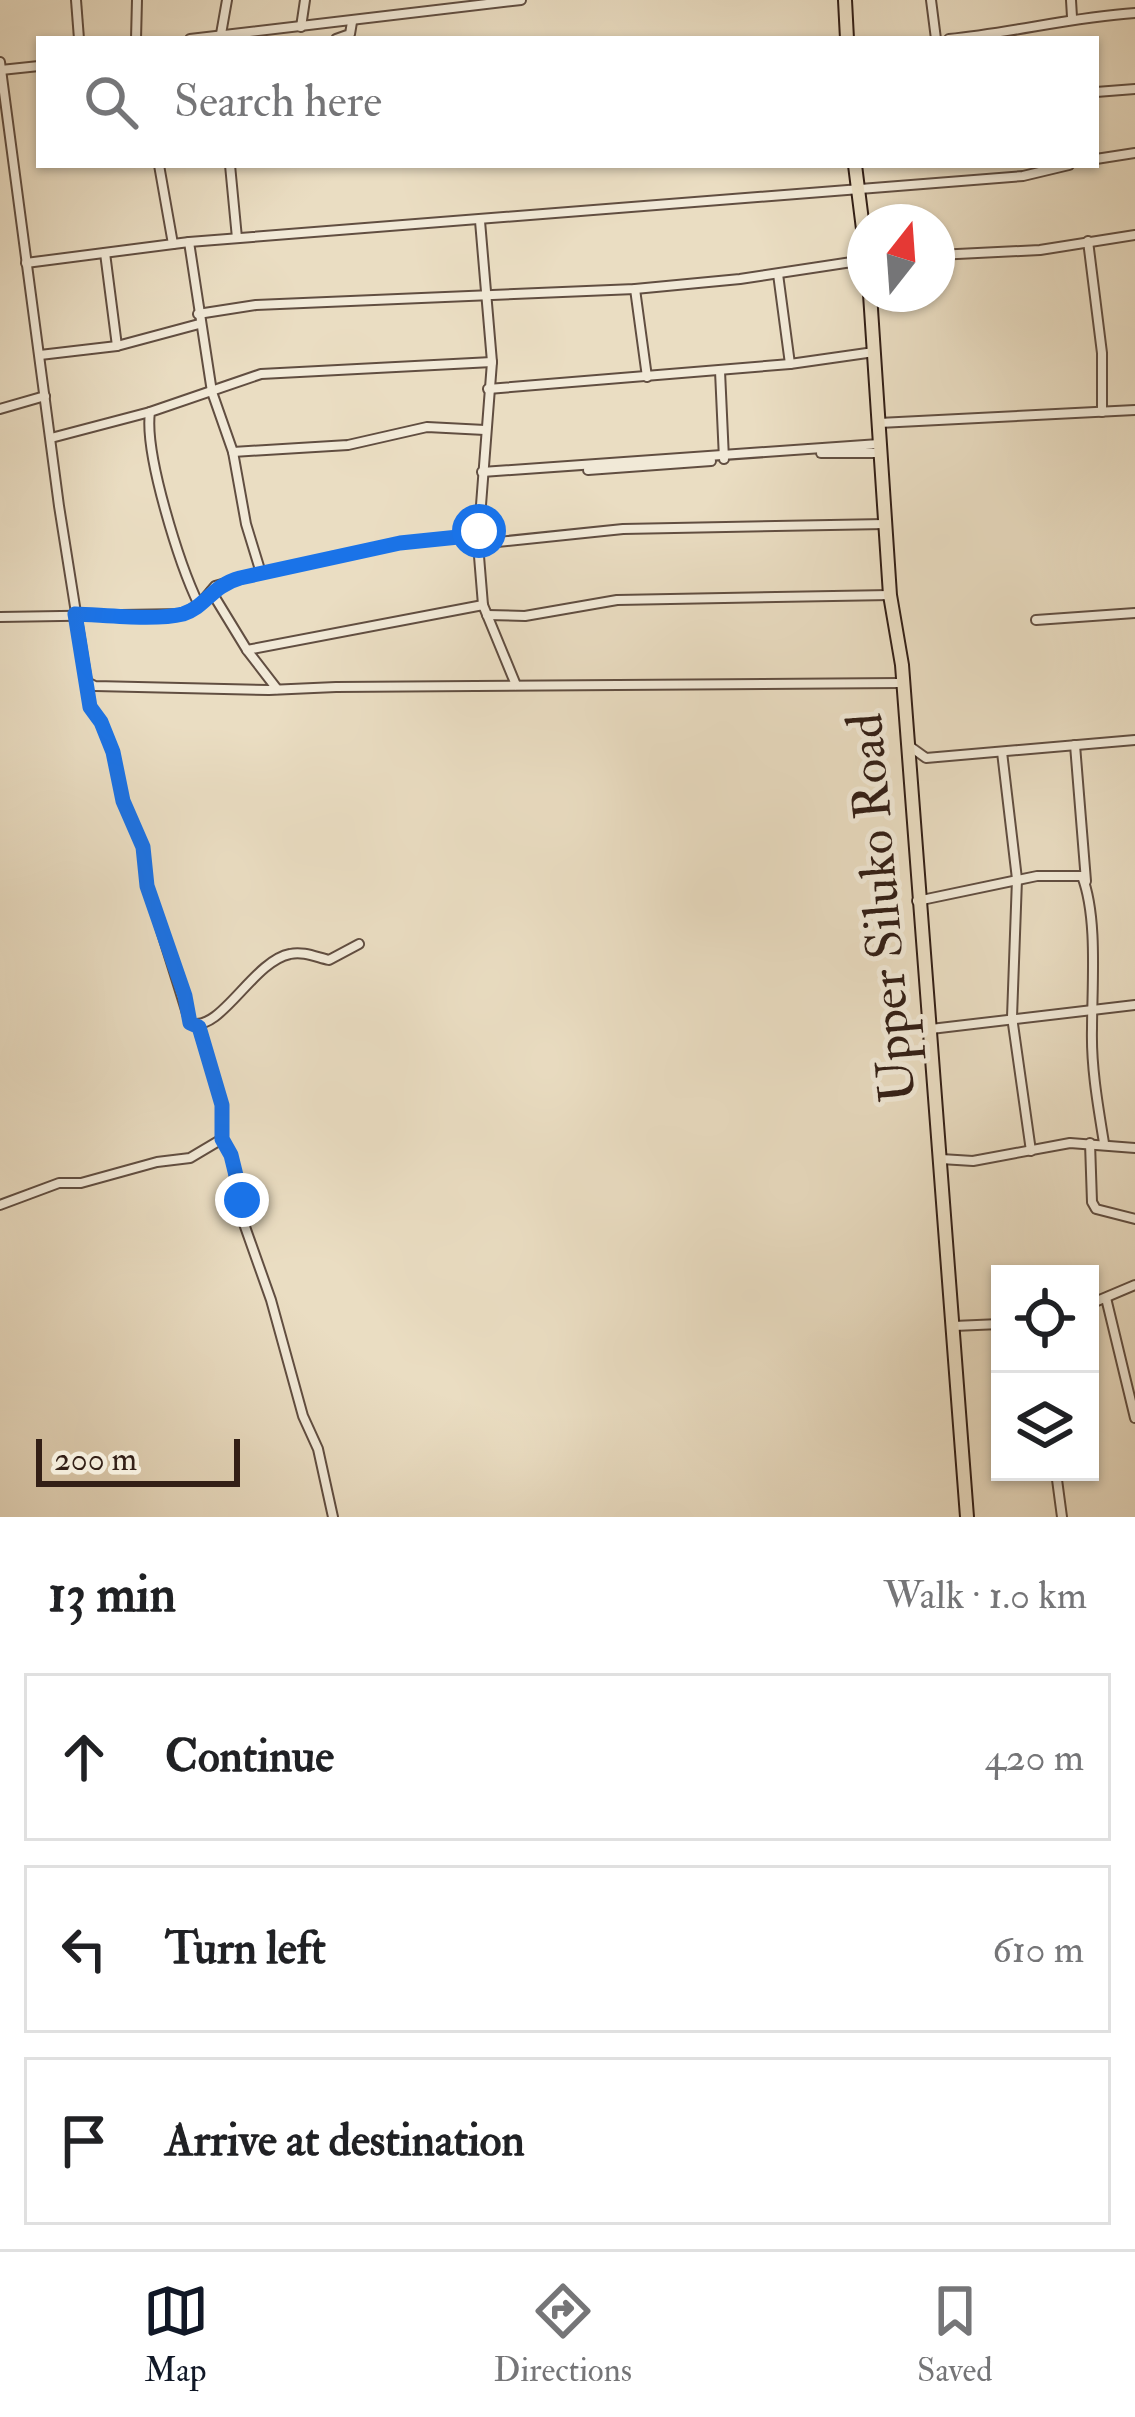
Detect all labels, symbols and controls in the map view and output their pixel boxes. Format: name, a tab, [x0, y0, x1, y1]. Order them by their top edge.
search box	[36, 36, 1099, 168]
icon: search	[78, 69, 144, 135]
text: Search here	[174, 74, 382, 130]
north arrow	[847, 204, 955, 312]
route start	[452, 504, 506, 558]
street label: Upper Siluko Road	[833, 710, 931, 1105]
route end	[215, 1173, 269, 1227]
map controls	[991, 1265, 1099, 1481]
button: locate	[991, 1265, 1099, 1373]
button: layers	[991, 1373, 1099, 1481]
scale bar	[36, 1433, 240, 1486]
text: 200 m	[54, 1439, 137, 1480]
text: 13 min	[48, 1563, 176, 1627]
text: Walk · 1.0 km	[883, 1571, 1087, 1620]
icon: ahead	[51, 1724, 117, 1790]
text: Continue	[165, 1729, 334, 1785]
text: 420 m	[985, 1733, 1084, 1782]
icon: left	[51, 1916, 117, 1982]
text: Turn left	[165, 1921, 326, 1977]
text: 610 m	[992, 1925, 1084, 1974]
icon: arrive	[51, 2108, 117, 2174]
text: Arrive at destination	[165, 2113, 525, 2169]
tab: Map	[143, 2278, 209, 2391]
tab: Directions	[494, 2278, 632, 2391]
tab: Saved	[917, 2278, 992, 2391]

